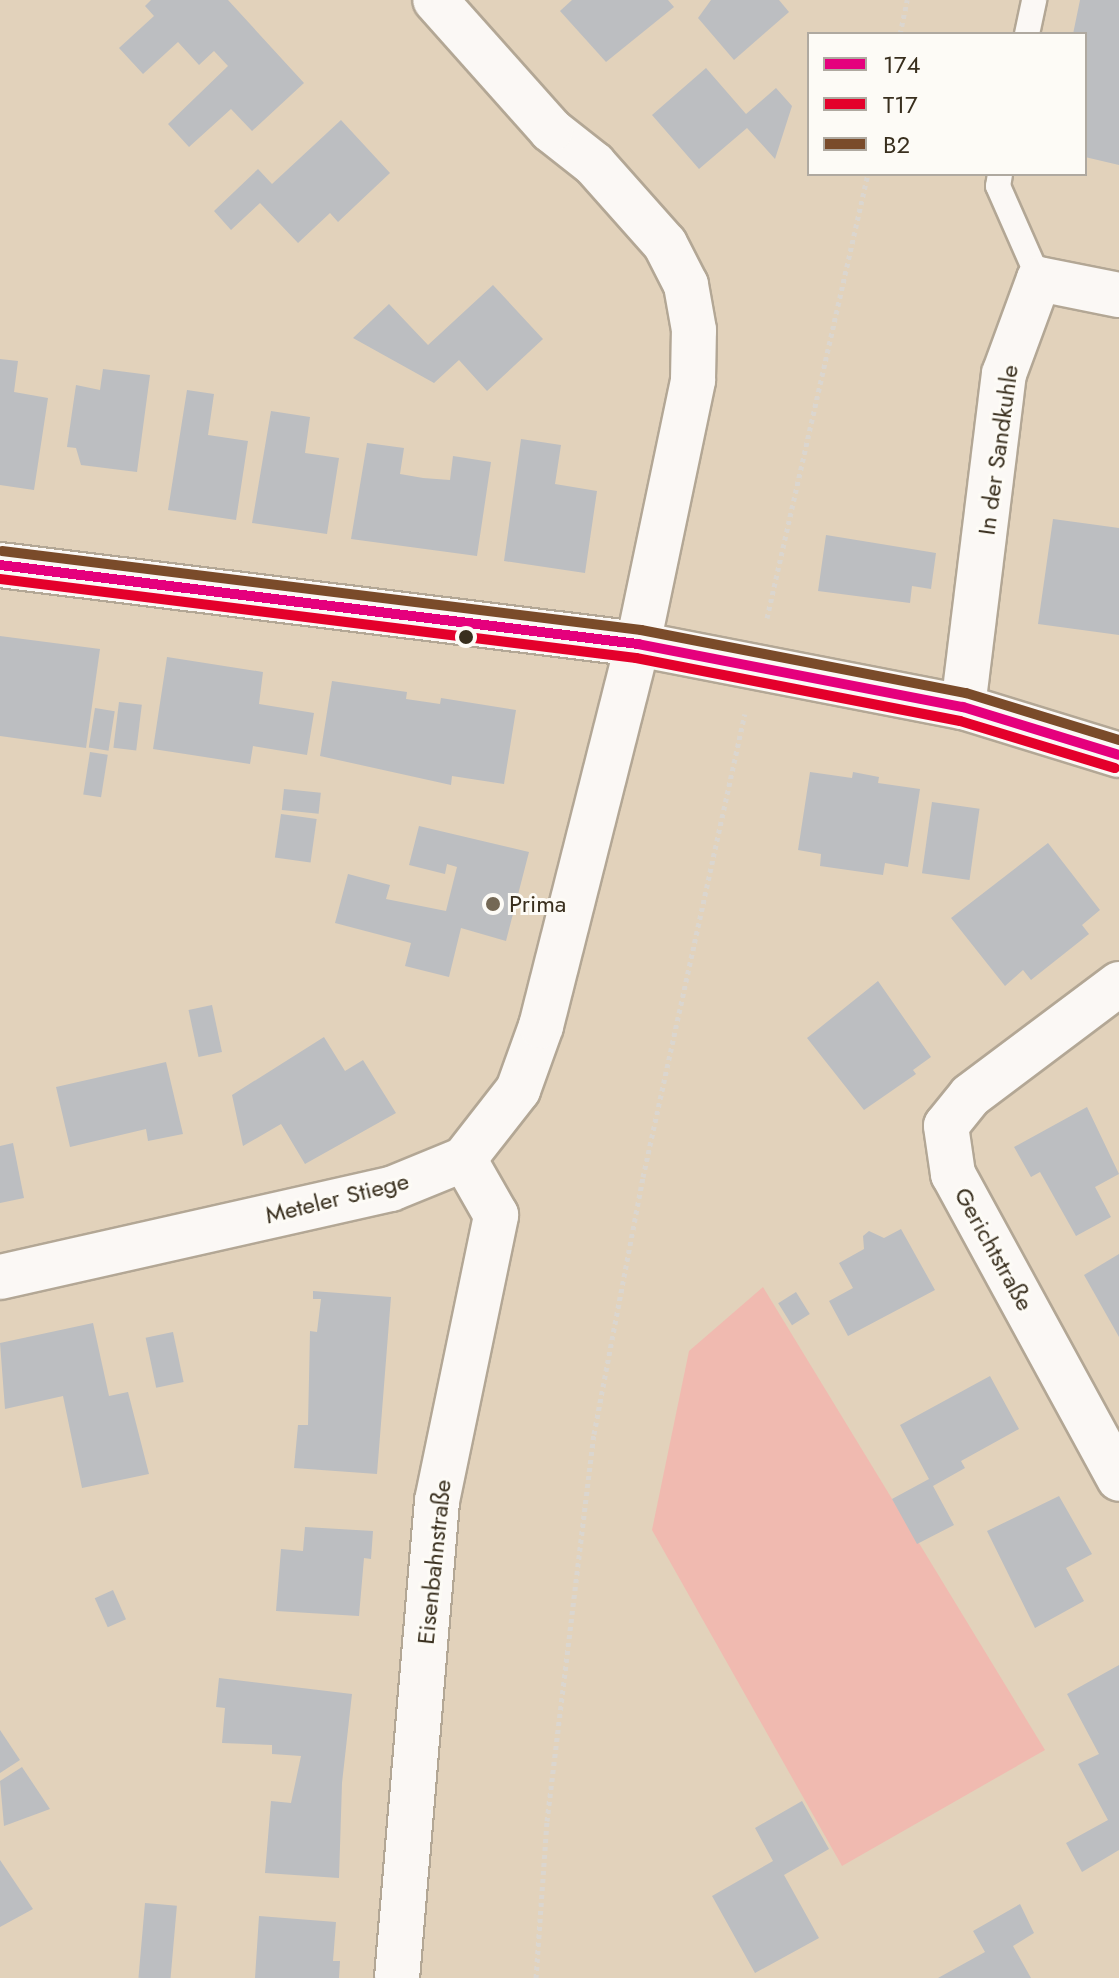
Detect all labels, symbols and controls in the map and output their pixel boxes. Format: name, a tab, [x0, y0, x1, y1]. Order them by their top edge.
legend	[807, 32, 1087, 176]
text: 174	[883, 47, 920, 82]
text: T17	[883, 87, 918, 122]
text: B2	[883, 127, 910, 162]
street label: In der Sandkuhle	[972, 363, 1024, 537]
unlabelled marker	[458, 629, 474, 645]
place label: Prima	[509, 890, 566, 918]
marker: Prima	[484, 895, 502, 913]
street label: Meteler Stiege	[262, 1166, 412, 1230]
street label: Gerichtstraße	[948, 1182, 1040, 1316]
street label: Eisenbahnstraße	[411, 1478, 457, 1646]

